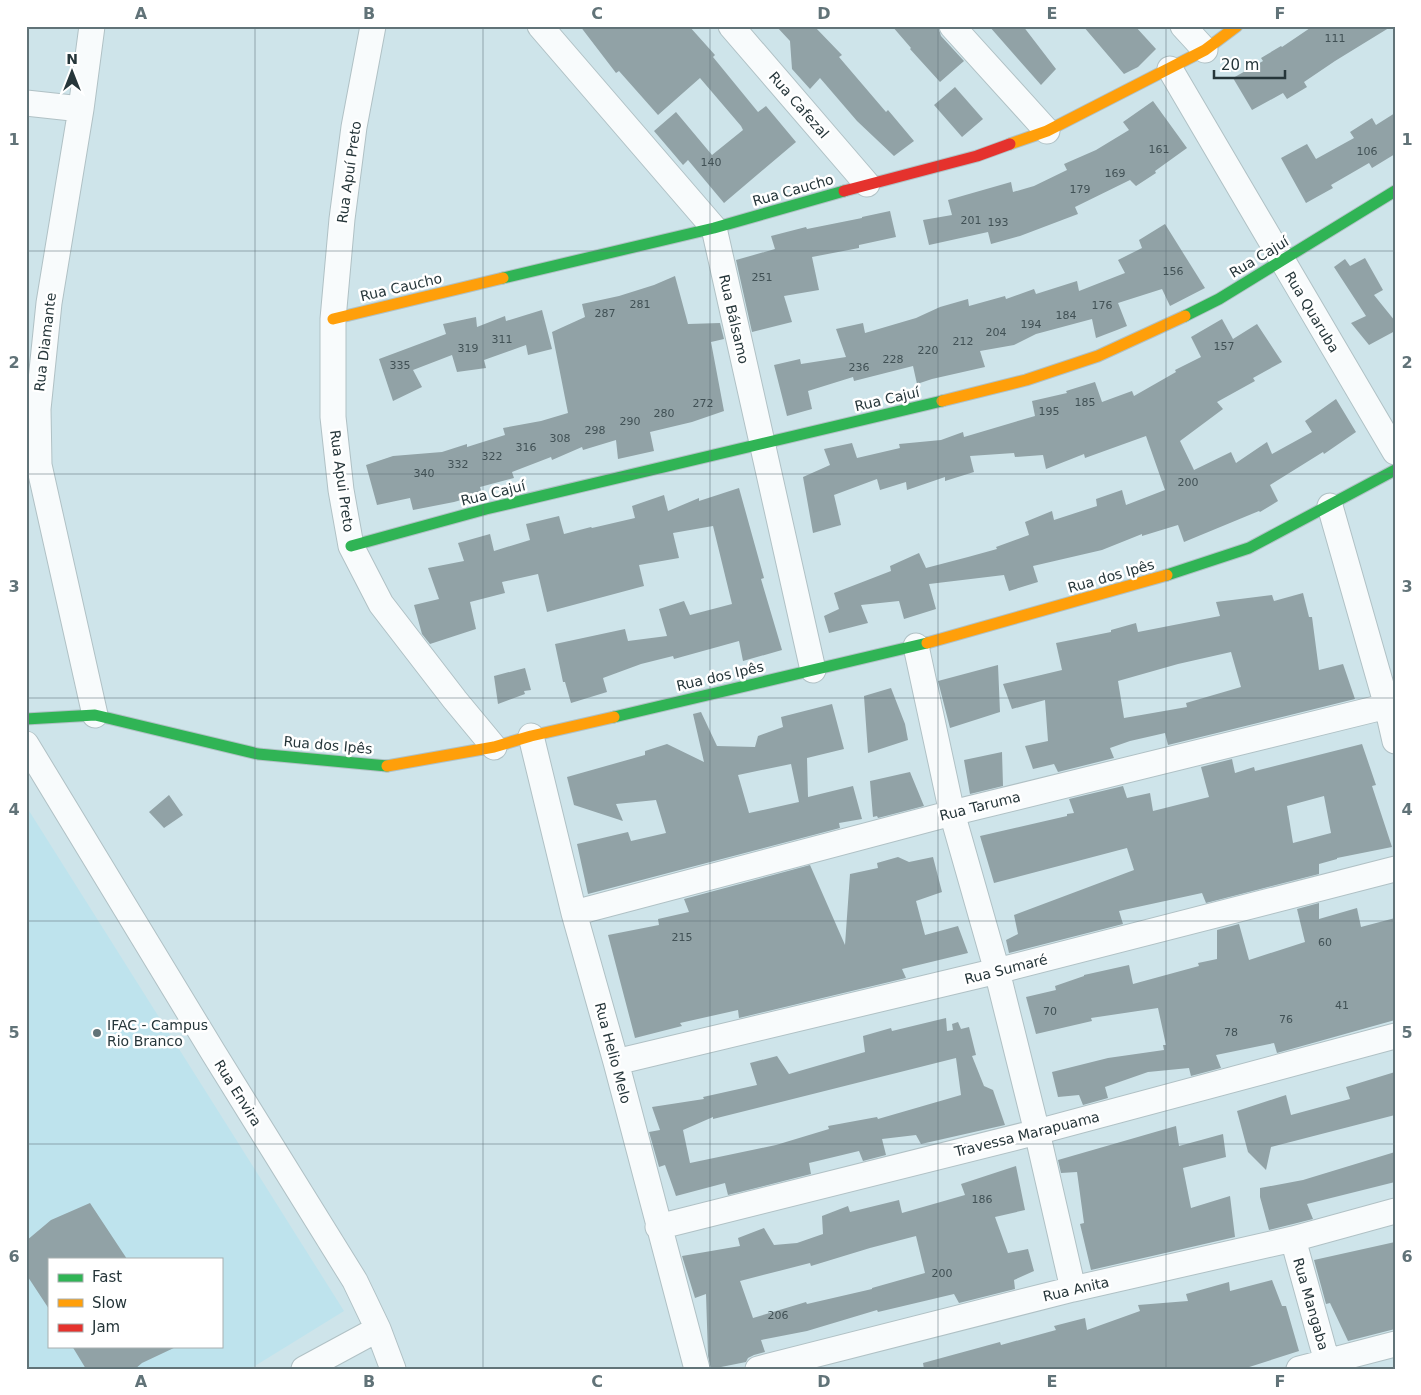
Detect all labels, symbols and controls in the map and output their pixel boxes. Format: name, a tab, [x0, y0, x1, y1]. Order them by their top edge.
text: A	[135, 4, 148, 23]
text: B	[363, 4, 375, 23]
text: C	[591, 4, 603, 23]
text: D	[817, 4, 831, 23]
text: E	[1047, 4, 1057, 23]
text: F	[1275, 4, 1285, 23]
house number: 111	[1325, 32, 1346, 45]
north arrow	[48, 48, 98, 98]
scale bar	[1214, 48, 1285, 80]
text: N	[66, 51, 78, 67]
text: 20 m	[1221, 56, 1259, 74]
street label: Rua Cafezal	[766, 69, 832, 141]
street label: Rua Apuí Preto	[334, 120, 364, 224]
text: 1	[8, 130, 20, 149]
text: 1	[1401, 130, 1413, 149]
house number: 161	[1149, 143, 1170, 156]
house number: 106	[1357, 145, 1378, 158]
house number: 140	[701, 156, 722, 169]
house number: 169	[1105, 167, 1126, 180]
street label: Rua Caucho	[751, 171, 835, 209]
house number: 179	[1070, 183, 1091, 196]
house number: 201	[961, 214, 982, 227]
house number: 193	[988, 216, 1009, 229]
street label: Rua Cajuí	[1227, 233, 1292, 281]
house number: 156	[1163, 265, 1184, 278]
street label: Rua Quaruba	[1282, 269, 1342, 355]
street label: Rua Caucho	[359, 270, 443, 304]
house number: 251	[752, 271, 773, 284]
street label: Rua Bálsamo	[716, 273, 752, 365]
street label: Rua Diamante	[31, 292, 59, 392]
house number: 281	[630, 298, 651, 311]
house number: 176	[1092, 299, 1113, 312]
house number: 287	[595, 307, 616, 320]
house number: 184	[1056, 309, 1077, 322]
house number: 194	[1021, 318, 1042, 331]
house number: 204	[986, 326, 1007, 339]
house number: 311	[492, 333, 513, 346]
house number: 212	[953, 335, 974, 348]
house number: 157	[1214, 340, 1235, 353]
house number: 319	[458, 342, 479, 355]
house number: 220	[918, 344, 939, 357]
text: 2	[8, 353, 20, 372]
house number: 228	[883, 353, 904, 366]
text: 2	[1401, 353, 1413, 372]
house number: 335	[390, 359, 411, 372]
house number: 236	[849, 361, 870, 374]
street label: Rua Cajuí	[853, 384, 922, 414]
house number: 185	[1075, 396, 1096, 409]
house number: 272	[693, 397, 714, 410]
house number: 195	[1039, 405, 1060, 418]
house number: 280	[654, 407, 675, 420]
house number: 290	[620, 415, 641, 428]
house number: 298	[585, 424, 606, 437]
street label: Rua Apui Preto	[327, 429, 357, 533]
house number: 308	[550, 432, 571, 445]
house number: 316	[516, 441, 537, 454]
house number: 322	[482, 450, 503, 463]
house number: 332	[448, 458, 469, 471]
house number: 340	[414, 467, 435, 480]
house number: 200	[1178, 476, 1199, 489]
street label: Rua Cajuí	[459, 477, 528, 509]
street label: Rua dos Ipês	[1066, 556, 1156, 596]
text: 3	[8, 577, 20, 596]
text: 3	[1401, 577, 1413, 596]
street label: Rua dos Ipês	[675, 658, 765, 694]
street label: Rua dos Ipês	[283, 733, 373, 757]
street label: Rua Taruma	[938, 788, 1022, 824]
text: 4	[8, 800, 20, 819]
text: 4	[1401, 800, 1413, 819]
house number: 215	[672, 931, 693, 944]
house number: 60	[1318, 936, 1332, 949]
street label: Rua Sumaré	[963, 951, 1049, 987]
house number: 41	[1335, 999, 1349, 1012]
street label: Rua Helio Melo	[592, 1001, 634, 1105]
house number: 70	[1043, 1005, 1057, 1018]
house number: 76	[1279, 1013, 1293, 1026]
place label: IFAC - Campus Rio Branco	[107, 1017, 208, 1049]
text: 5	[8, 1023, 20, 1042]
text: 5	[1401, 1023, 1413, 1042]
house number: 78	[1224, 1026, 1238, 1039]
marker: IFAC - Campus Rio Branco	[91, 1027, 103, 1039]
street label: Rua Envira	[211, 1057, 265, 1129]
street label: Travessa Marapuama	[952, 1108, 1101, 1160]
house number: 186	[972, 1193, 993, 1206]
text: 6	[8, 1247, 20, 1266]
text: 6	[1401, 1247, 1413, 1266]
street label: Rua Mangaba	[1290, 1256, 1332, 1352]
legend	[48, 1258, 222, 1348]
house number: 200	[932, 1267, 953, 1280]
text: Fast	[92, 1268, 122, 1286]
street label: Rua Anita	[1041, 1274, 1111, 1304]
text: Slow	[92, 1294, 127, 1312]
house number: 206	[768, 1309, 789, 1322]
text: Jam	[91, 1318, 120, 1336]
text: A	[135, 1372, 148, 1391]
text: B	[363, 1372, 375, 1391]
text: C	[591, 1372, 603, 1391]
text: D	[817, 1372, 831, 1391]
text: E	[1047, 1372, 1057, 1391]
text: F	[1275, 1372, 1285, 1391]

